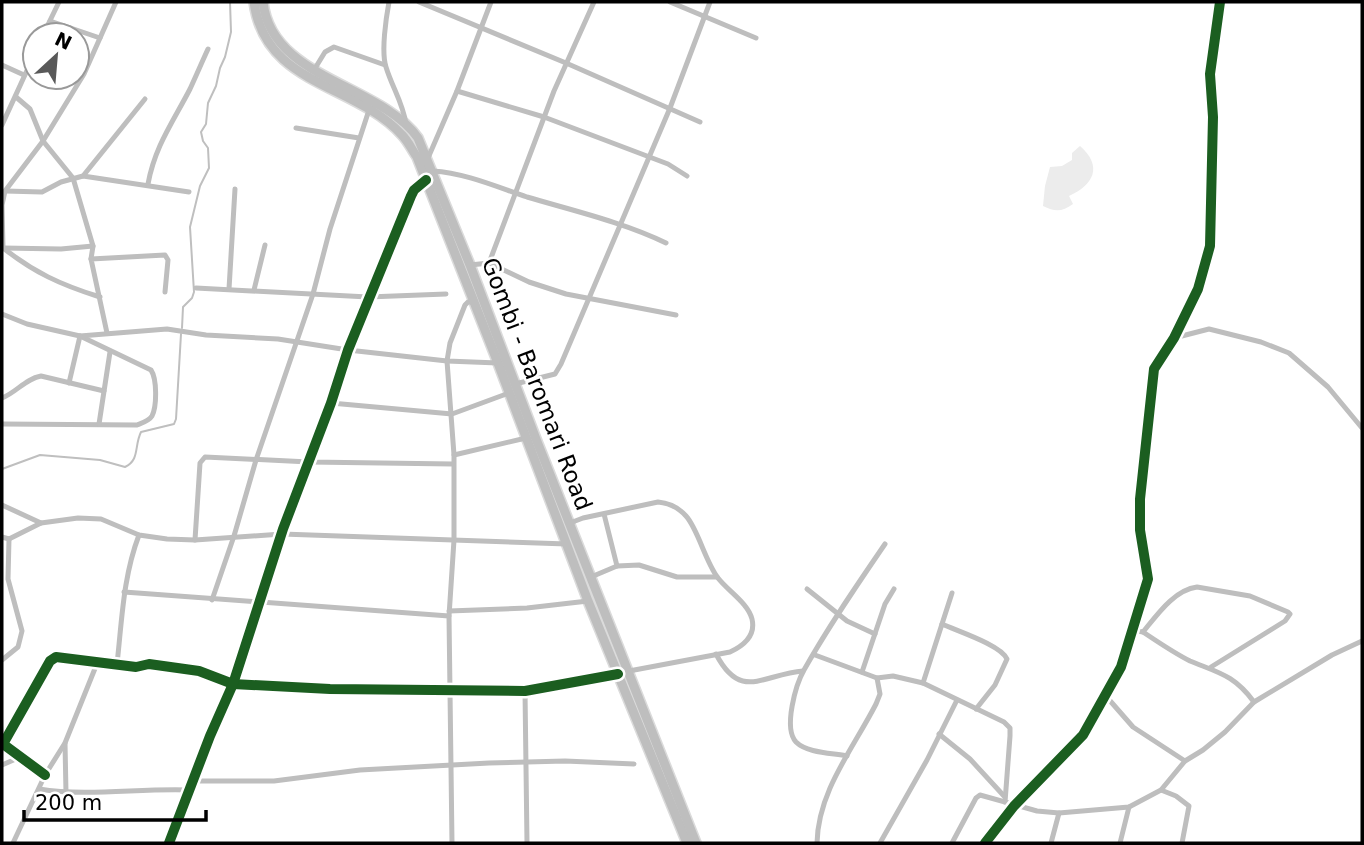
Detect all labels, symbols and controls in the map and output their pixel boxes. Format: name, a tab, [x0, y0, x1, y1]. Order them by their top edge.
north arrow	[21, 21, 91, 91]
text: N	[51, 27, 75, 54]
street label: Gombi - Baromari Road	[477, 254, 597, 514]
scale bar	[24, 778, 206, 822]
text: 200 m	[35, 791, 102, 815]

